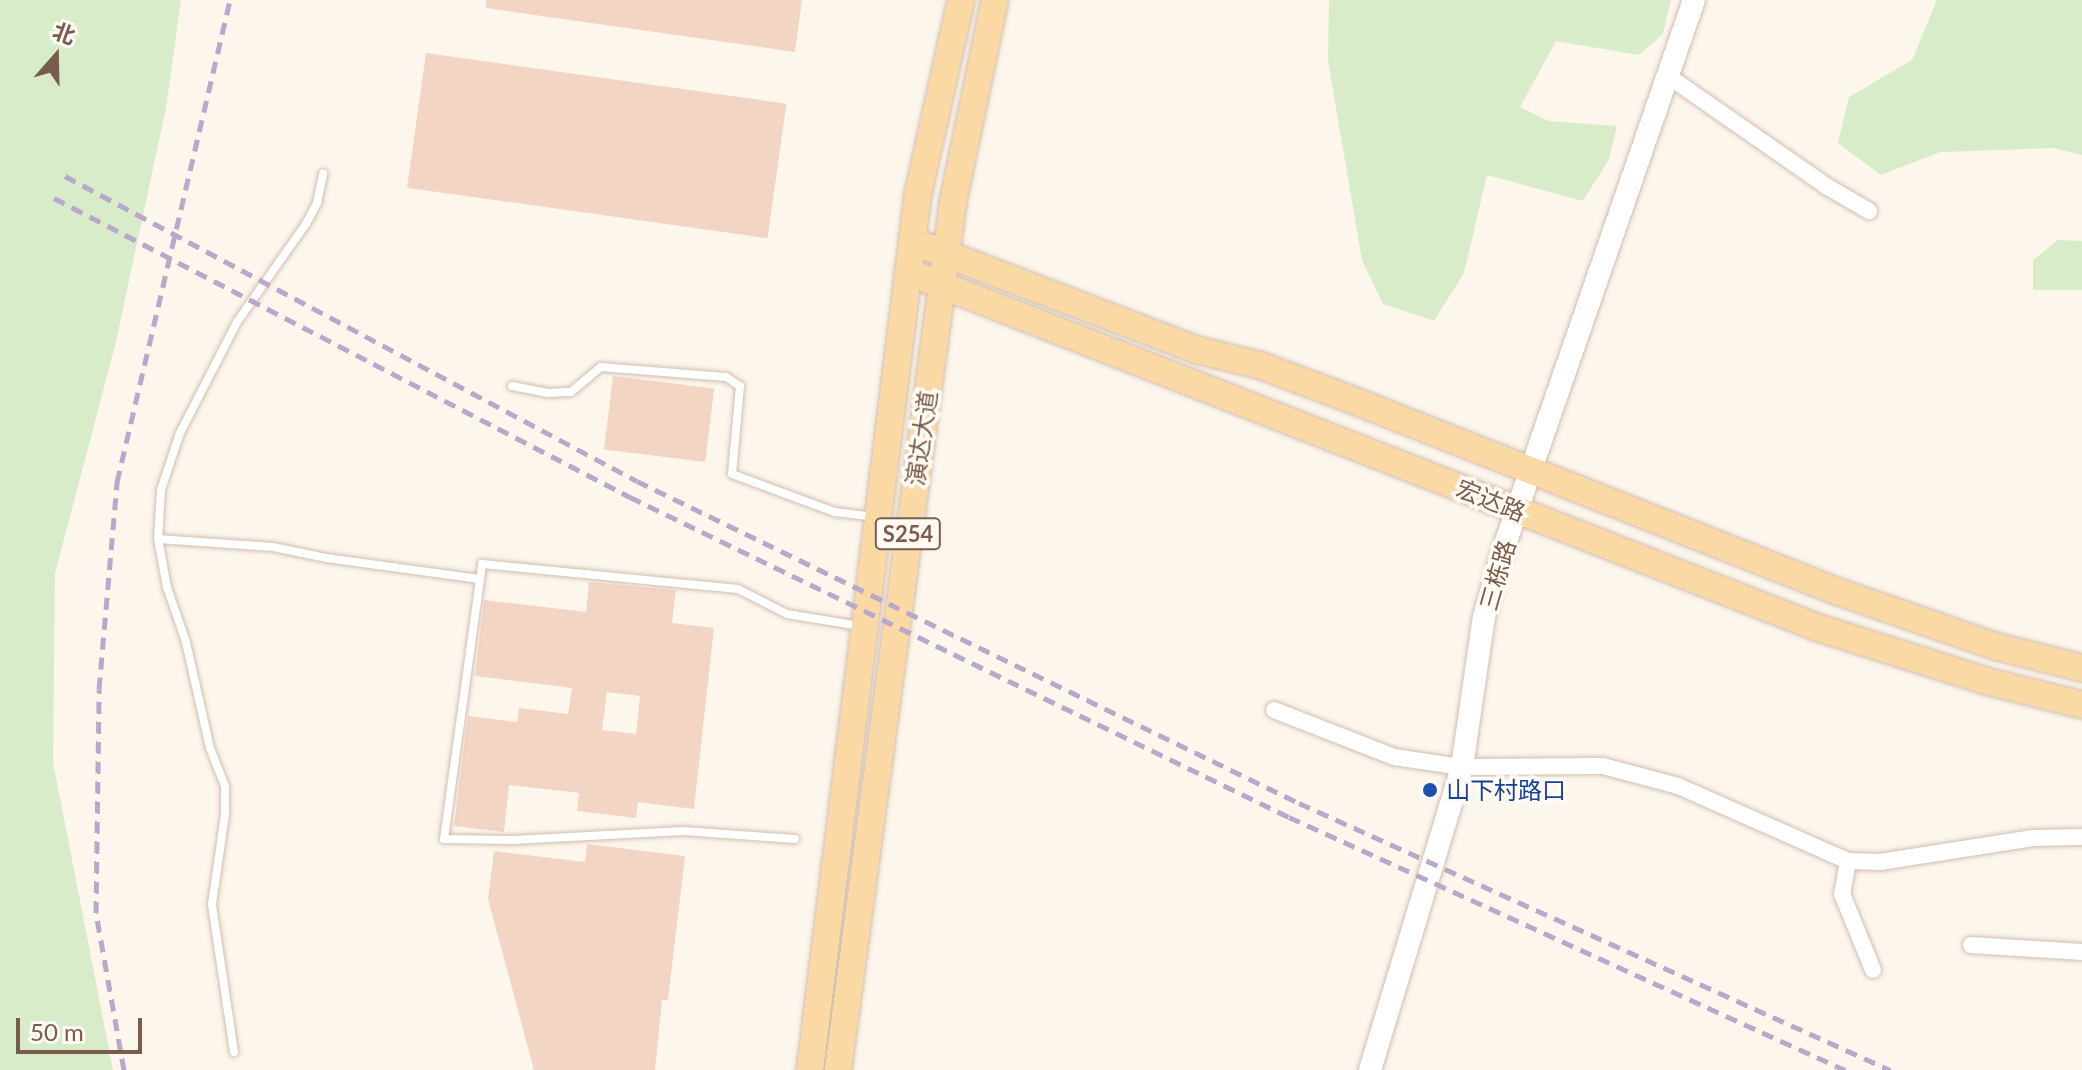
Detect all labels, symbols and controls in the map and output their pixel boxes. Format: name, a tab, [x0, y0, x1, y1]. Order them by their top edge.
north arrow	[16, 16, 96, 96]
text: 北	[49, 17, 79, 49]
street label: 演达大道	[900, 388, 942, 488]
street label: 宏达路	[1452, 473, 1530, 527]
road number: S254	[874, 516, 942, 552]
street label: 三栋路	[1473, 536, 1521, 614]
place label: 山下村路口	[1446, 776, 1566, 804]
marker: 山下村路口	[1421, 781, 1439, 799]
scale bar	[20, 1002, 146, 1052]
text: 50 m	[30, 1017, 84, 1046]

